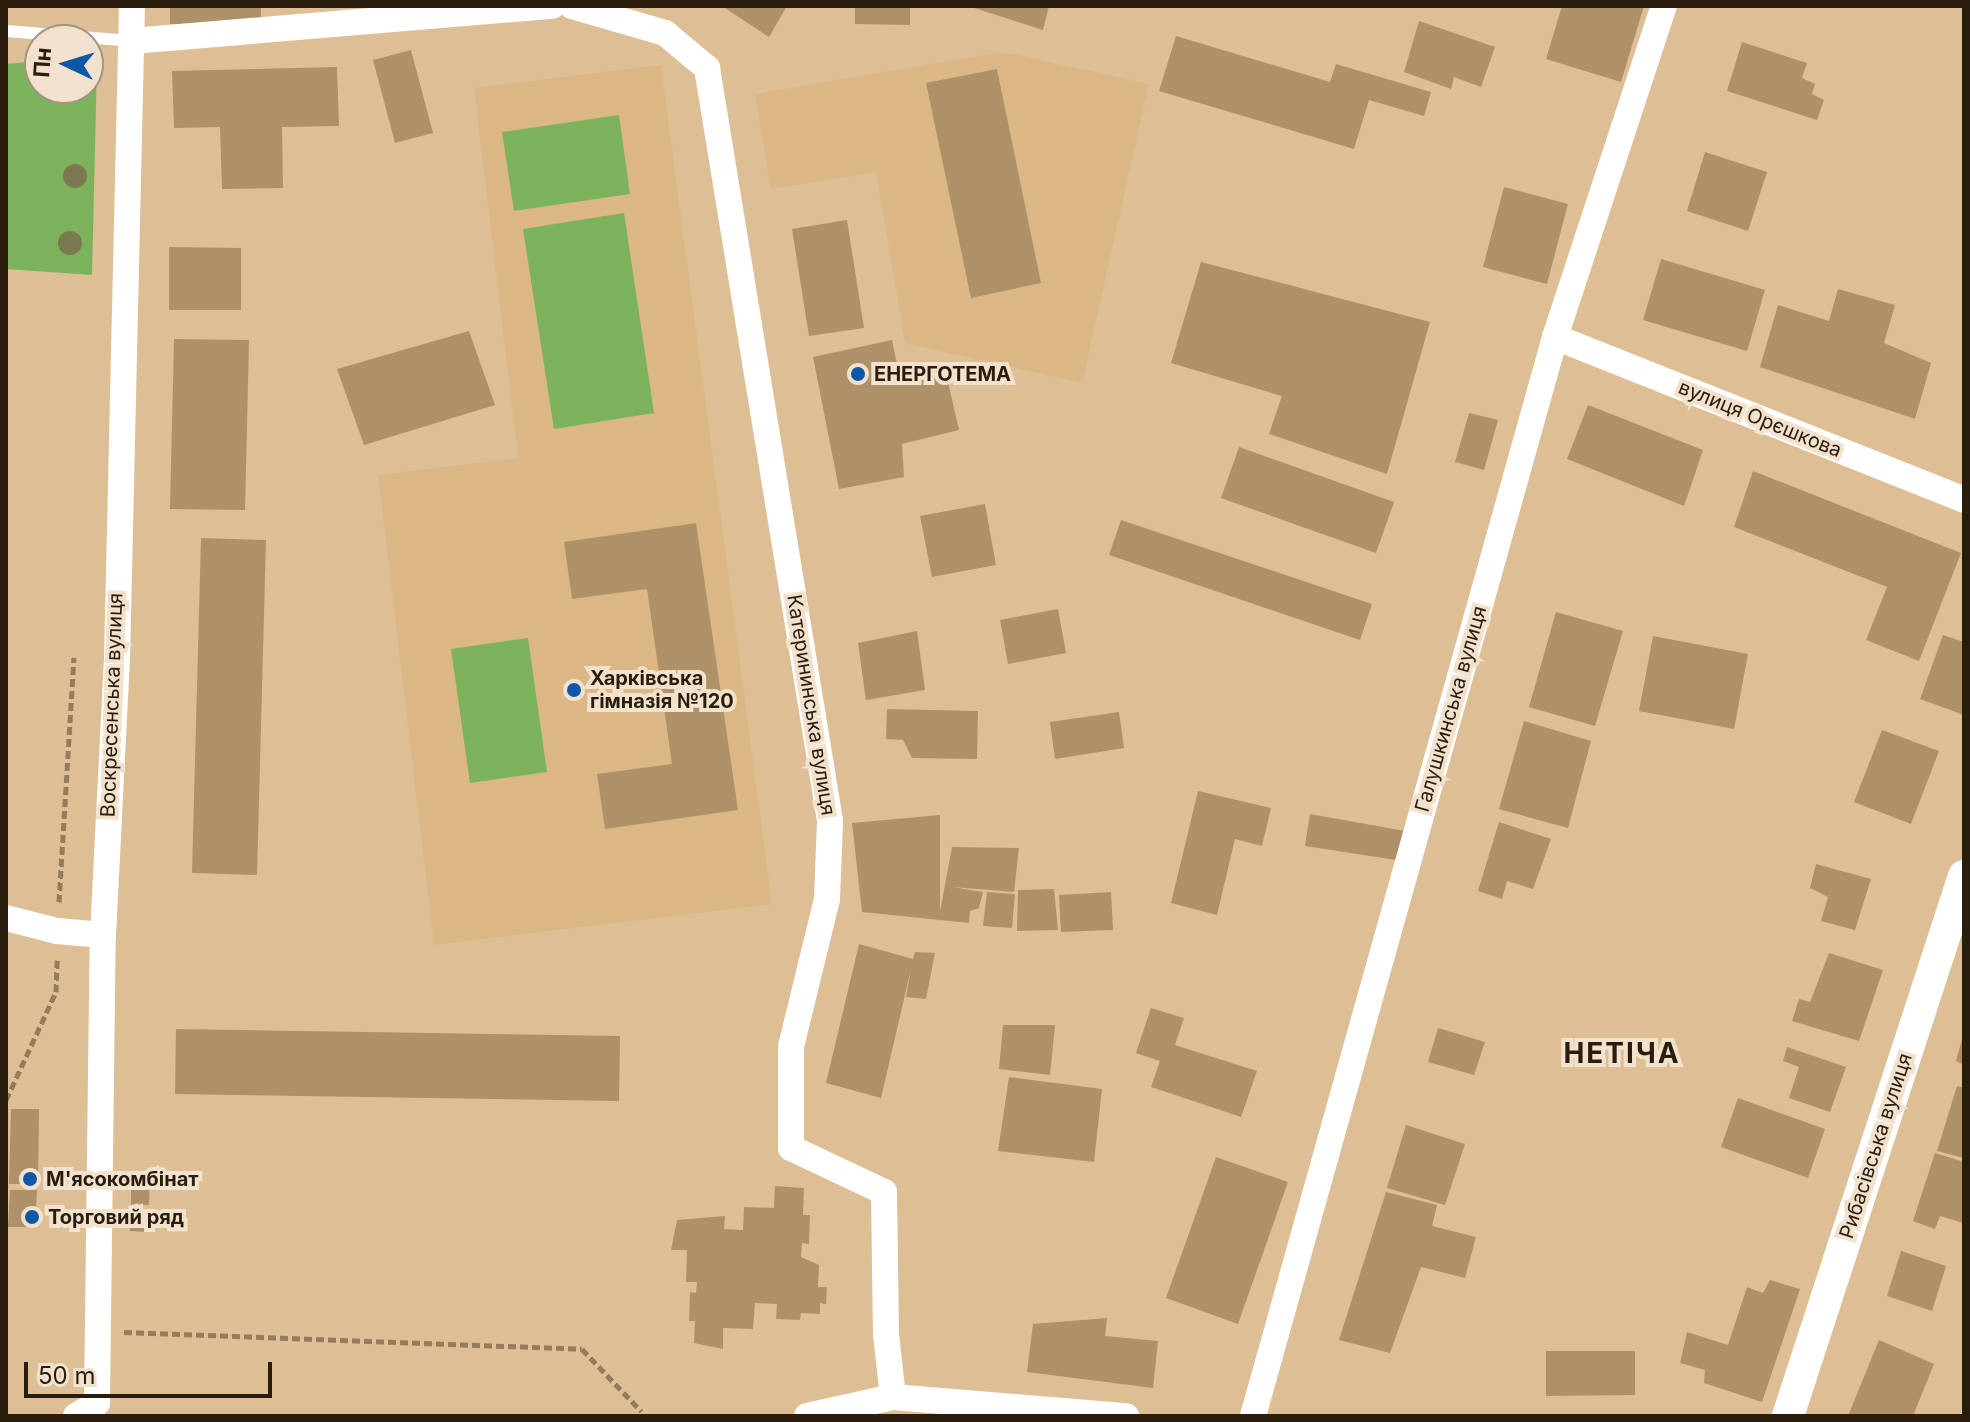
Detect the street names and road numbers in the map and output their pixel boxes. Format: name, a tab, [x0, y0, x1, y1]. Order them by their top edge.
street label: вулиця Орєшкова	[1675, 375, 1845, 463]
street label: Воскресенська вулиця	[96, 592, 128, 818]
street label: Катерининська вулиця	[782, 593, 840, 817]
street label: Галушкинська вулиця	[1410, 603, 1492, 815]
street label: Рибасівська вулиця	[1835, 1050, 1917, 1242]

